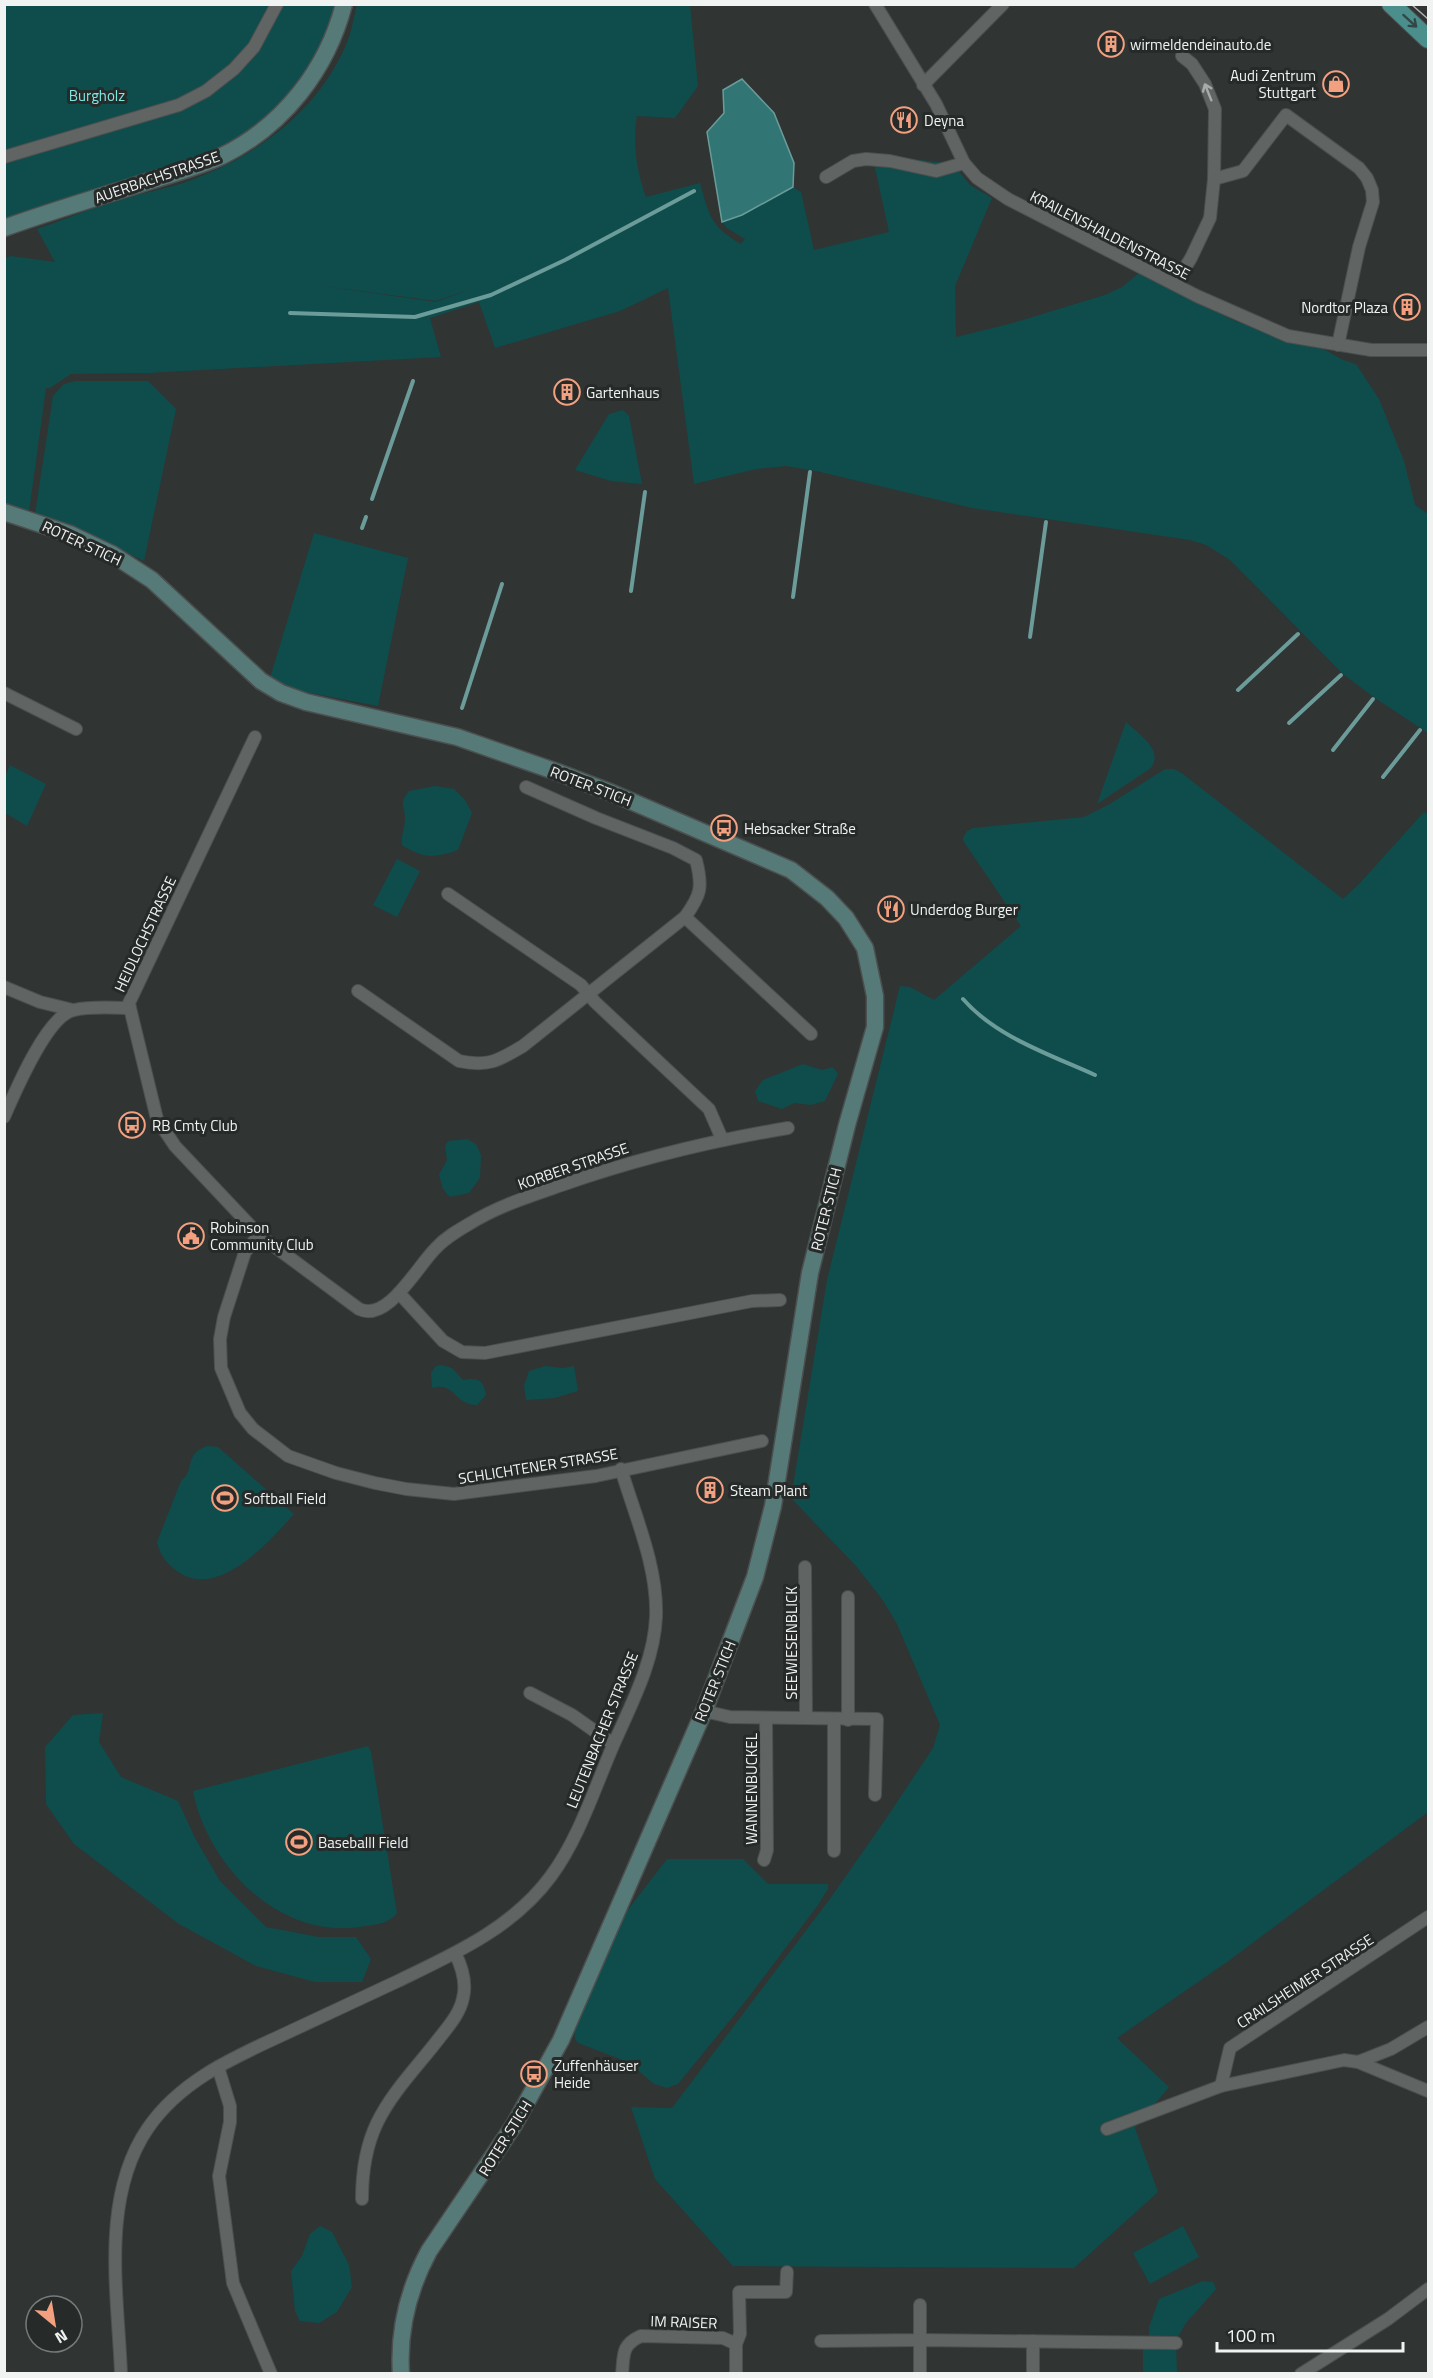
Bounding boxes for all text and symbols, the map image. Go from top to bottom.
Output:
one-way arrow [1402,14,1417,28]
building icon: wirmeldendeinauto.de [1096,29,1126,59]
place label: wirmeldendeinauto.de [1130,33,1271,56]
place label: Audi Zentrum Stuttgart [1230,64,1317,104]
shop icon: Audi Zentrum Stuttgart [1321,69,1351,99]
one-way arrow [1202,83,1213,102]
park label: Burgholz [69,84,125,107]
restaurant icon: Deyna [889,105,919,135]
place label: Deyna [924,109,964,132]
street label: AUERBACHSTRASSE [91,145,223,209]
street label: KRAILENSHALDENSTRASSE [1026,185,1194,285]
building icon: Nordtor Plaza [1392,292,1422,322]
place label: Nordtor Plaza [1301,296,1388,319]
building icon: Gartenhaus [552,377,582,407]
place label: Gartenhaus [586,381,659,404]
street label: ROTER STICH [38,514,126,572]
street label: ROTER STICH [547,760,635,812]
bus stop icon: Hebsacker Straße [709,813,739,843]
place label: Hebsacker Straße [744,817,856,840]
street label: HEIDLOCHSTRASSE [108,872,182,996]
restaurant icon: Underdog Burger [876,894,906,924]
place label: Underdog Burger [910,898,1018,921]
bus stop icon: RB Cmty Club [117,1110,147,1140]
place label: RB Cmty Club [152,1114,238,1137]
street label: KORBER STRASSE [514,1136,632,1196]
street label: ROTER STICH [804,1165,848,1253]
place label: Robinson Community Club [210,1216,314,1256]
public building icon: Robinson Community Club [176,1221,206,1251]
street label: SCHLICHTENER STRASSE [457,1442,619,1490]
building icon: Steam Plant [695,1475,725,1505]
place label: Steam Plant [730,1479,808,1502]
sports icon: Softball Field [210,1483,240,1513]
place label: Softball Field [244,1487,326,1510]
street label: SEEWIESENBLICK [780,1586,803,1700]
street label: ROTER STICH [688,1637,742,1725]
street label: LEUTENBACHER STRASSE [560,1648,644,1812]
street label: WANNENBUCKEL [740,1733,763,1845]
sports icon: Baseballl Field [284,1827,314,1857]
place label: Baseballl Field [318,1831,409,1854]
street label: CRAILSHEIMER STRASSE [1232,1928,1378,2034]
place label: Zuffenhäuser Heide [554,2054,639,2094]
bus stop icon: Zuffenhäuser Heide [519,2059,549,2089]
street label: ROTER STICH [473,2096,537,2180]
north arrow [24,2294,84,2354]
street label: IM RAISER [650,2309,718,2335]
scale bar [1217,2315,1403,2353]
text: 100 m [1226,2322,1275,2349]
text: N [51,2324,72,2350]

